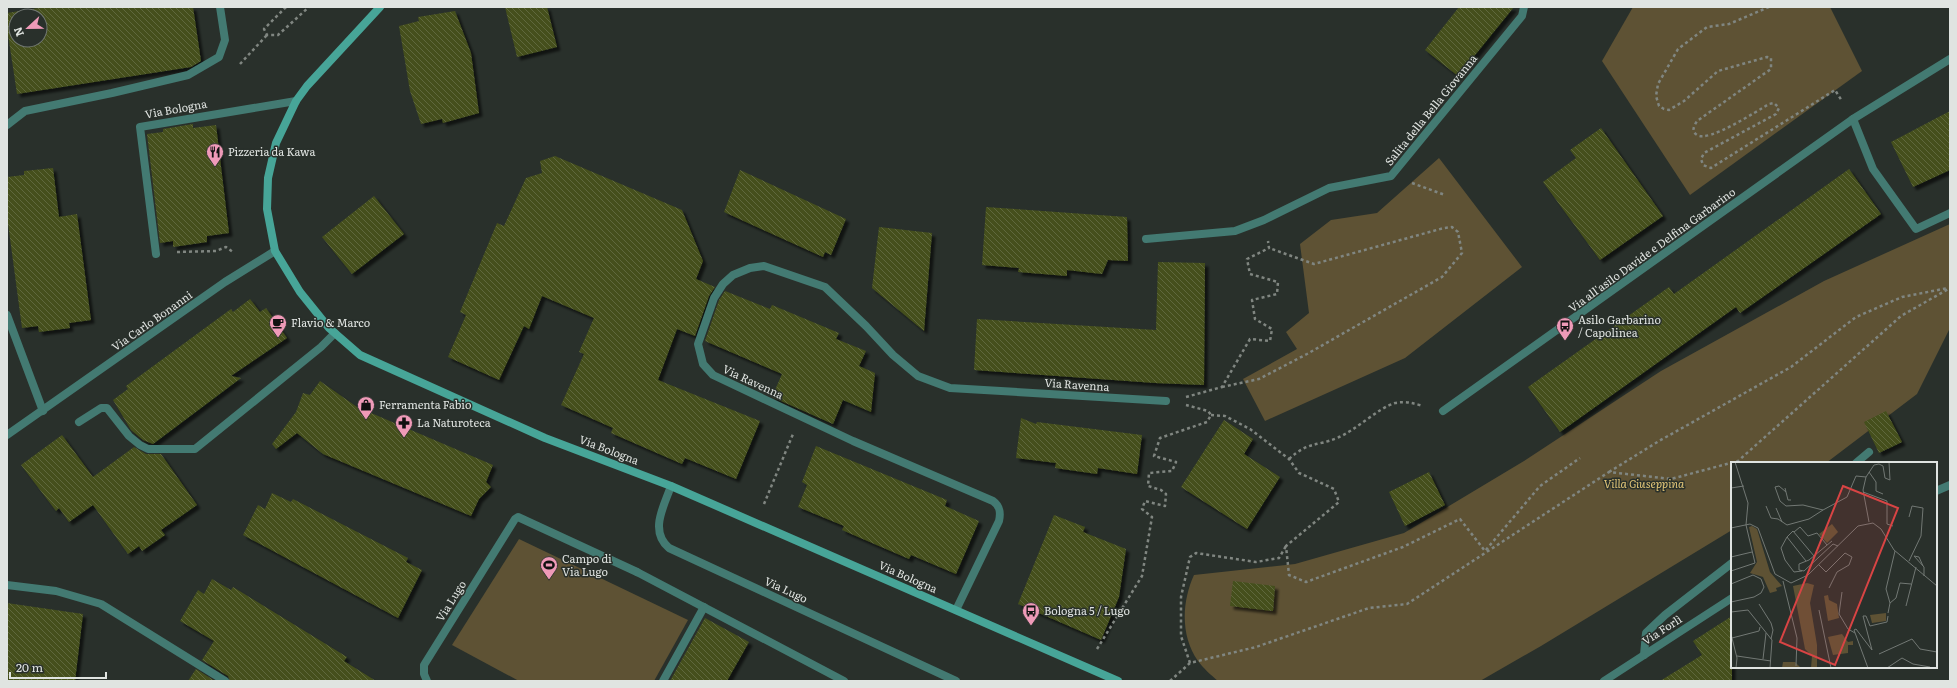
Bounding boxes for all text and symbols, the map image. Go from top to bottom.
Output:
north arrow [8,8,48,48]
text: N [9,25,27,39]
street label: Salita della Bella Giovanna [1380,50,1480,168]
street label: Via Bologna [144,95,208,121]
restaurant icon: Pizzeria da Kawa [205,142,225,167]
place label: Pizzeria da Kawa [228,143,315,159]
street label: Via all'asilo Davide e Delfina Garbarino [1565,183,1738,315]
street label: Via Carlo Bonanni [108,286,195,354]
place label: Asilo Garbarino / Capolinea [1578,311,1661,340]
cafe icon: Flavio & Marco [268,313,288,338]
place label: Flavio & Marco [291,314,370,330]
bus stop icon: Asilo Garbarino / Capolinea [1555,316,1575,341]
street label: Via Ravenna [720,360,786,402]
street label: Via Ravenna [1044,374,1110,394]
shop icon: Ferramenta Fabio [356,395,376,420]
place label: Ferramenta Fabio [379,396,471,412]
pharmacy icon: La Naturoteca [394,413,414,438]
place label: La Naturoteca [417,414,491,430]
street label: Via Bologna [577,430,642,468]
inset map [1731,462,1937,668]
park label: Villa Giuseppina [1604,475,1685,491]
place label: Campo di Via Lugo [562,550,612,579]
sports icon: Campo di Via Lugo [539,555,559,580]
street label: Via Bologna [877,556,940,596]
street label: Via Lugo [762,572,811,606]
street label: Via Lugo [431,577,469,624]
bus stop icon: Bologna 5 / Lugo [1021,601,1041,626]
place label: Bologna 5 / Lugo [1044,602,1130,618]
street label: Via Forlì [1638,610,1685,648]
scale bar [10,654,106,680]
text: 20 m [16,658,43,676]

